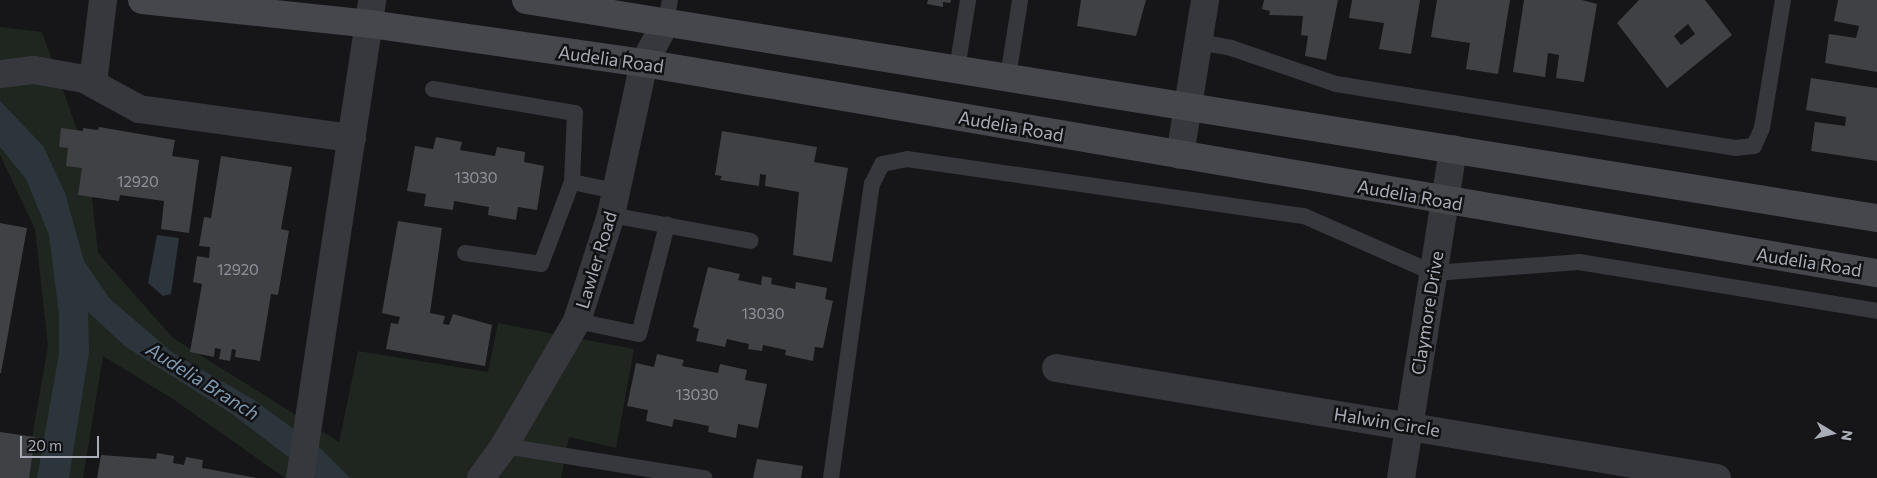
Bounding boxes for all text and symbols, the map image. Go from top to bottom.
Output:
street label: Audelia Road [557,41,665,77]
street label: Audelia Road [957,106,1065,146]
house number: 13030 [454,169,498,187]
house number: 12920 [117,173,159,191]
street label: Audelia Road [1356,175,1464,215]
street label: Lawler Road [571,209,621,311]
street label: Audelia Road [1755,243,1863,281]
street label: Claymore Drive [1407,249,1447,377]
house number: 12920 [217,261,259,279]
house number: 13030 [741,305,785,323]
water label: Audelia Branch [142,337,264,425]
house number: 13030 [675,386,719,404]
street label: Halwin Circle [1332,403,1442,441]
north arrow [1807,408,1857,458]
scale bar [22,426,101,458]
text: N [1838,429,1857,442]
text: 20 m [28,436,62,454]

